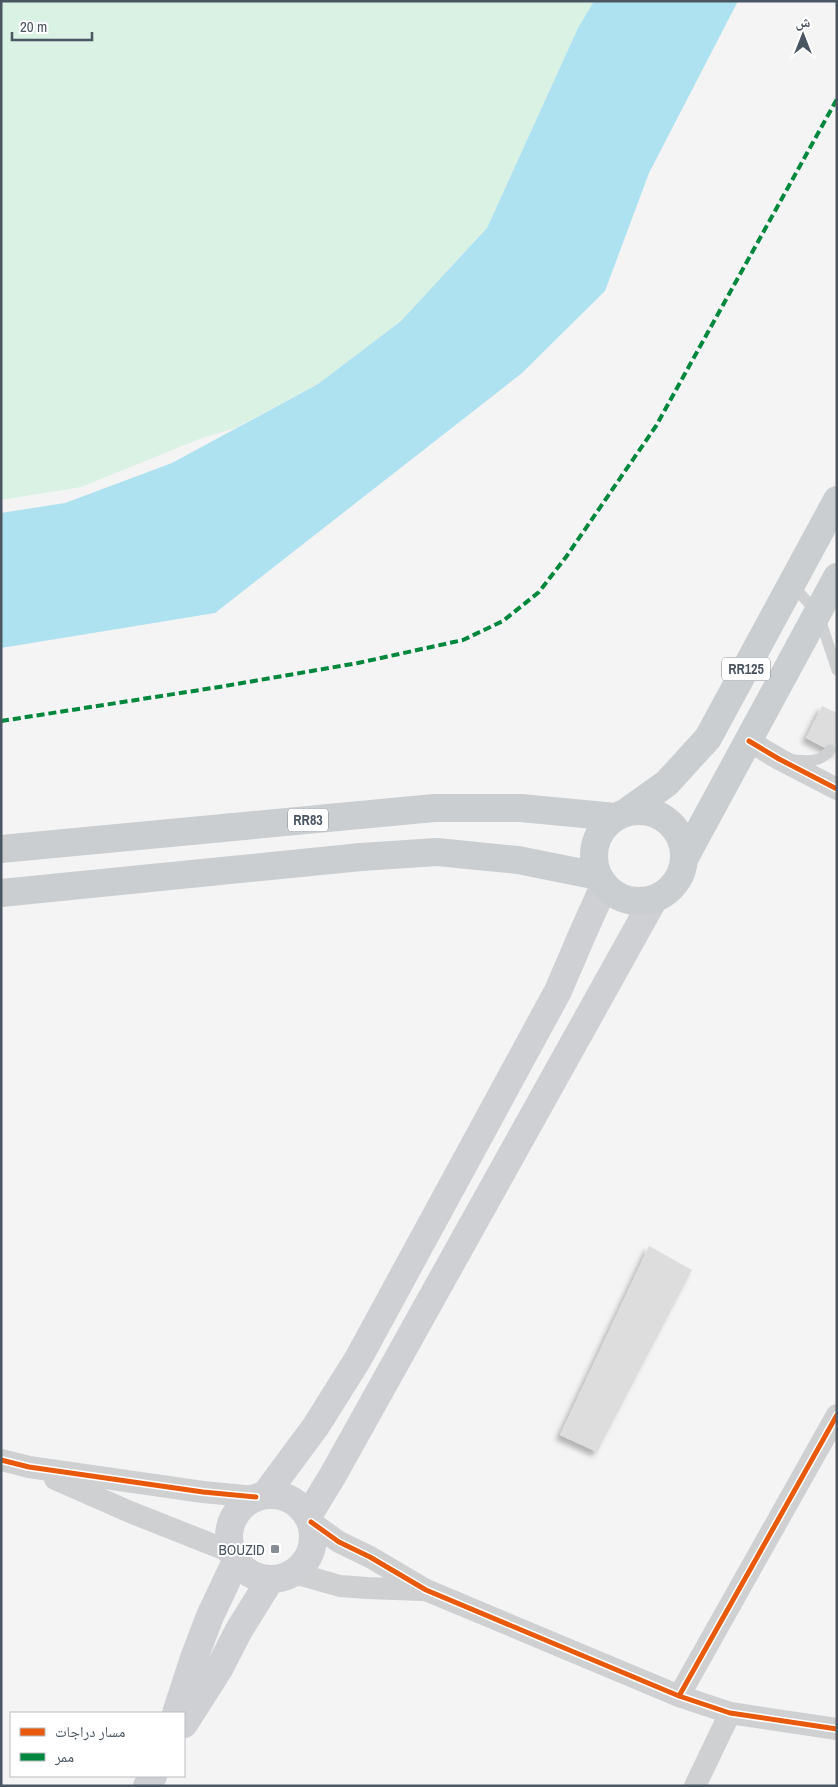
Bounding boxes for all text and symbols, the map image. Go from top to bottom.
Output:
scale bar [12,10,92,42]
north arrow [778,10,828,60]
text: ش [796,13,811,31]
text: 20 m [20,16,47,37]
road number: RR125 [722,658,770,681]
road number: RR83 [288,808,328,832]
place label: BOUZID [219,1539,265,1560]
marker: BOUZID [269,1543,281,1555]
legend [10,1712,185,1777]
text: مسار دراجات [55,1721,125,1742]
text: ممر [54,1746,74,1767]

